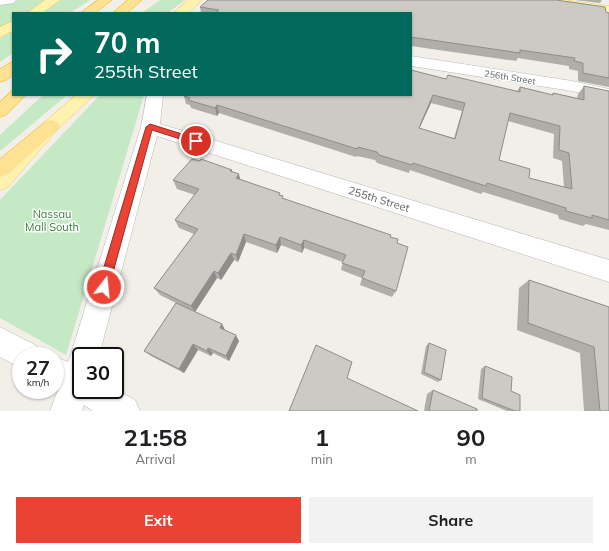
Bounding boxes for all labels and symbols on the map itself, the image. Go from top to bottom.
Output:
street label: 256th Street [484,68,536,86]
pin [179,124,213,158]
street label: 255th Street [347,183,411,215]
park label: Nassau Mall South [25,207,79,234]
position arrow [83,266,125,308]
speed limit sign: 30 [72,347,124,399]

